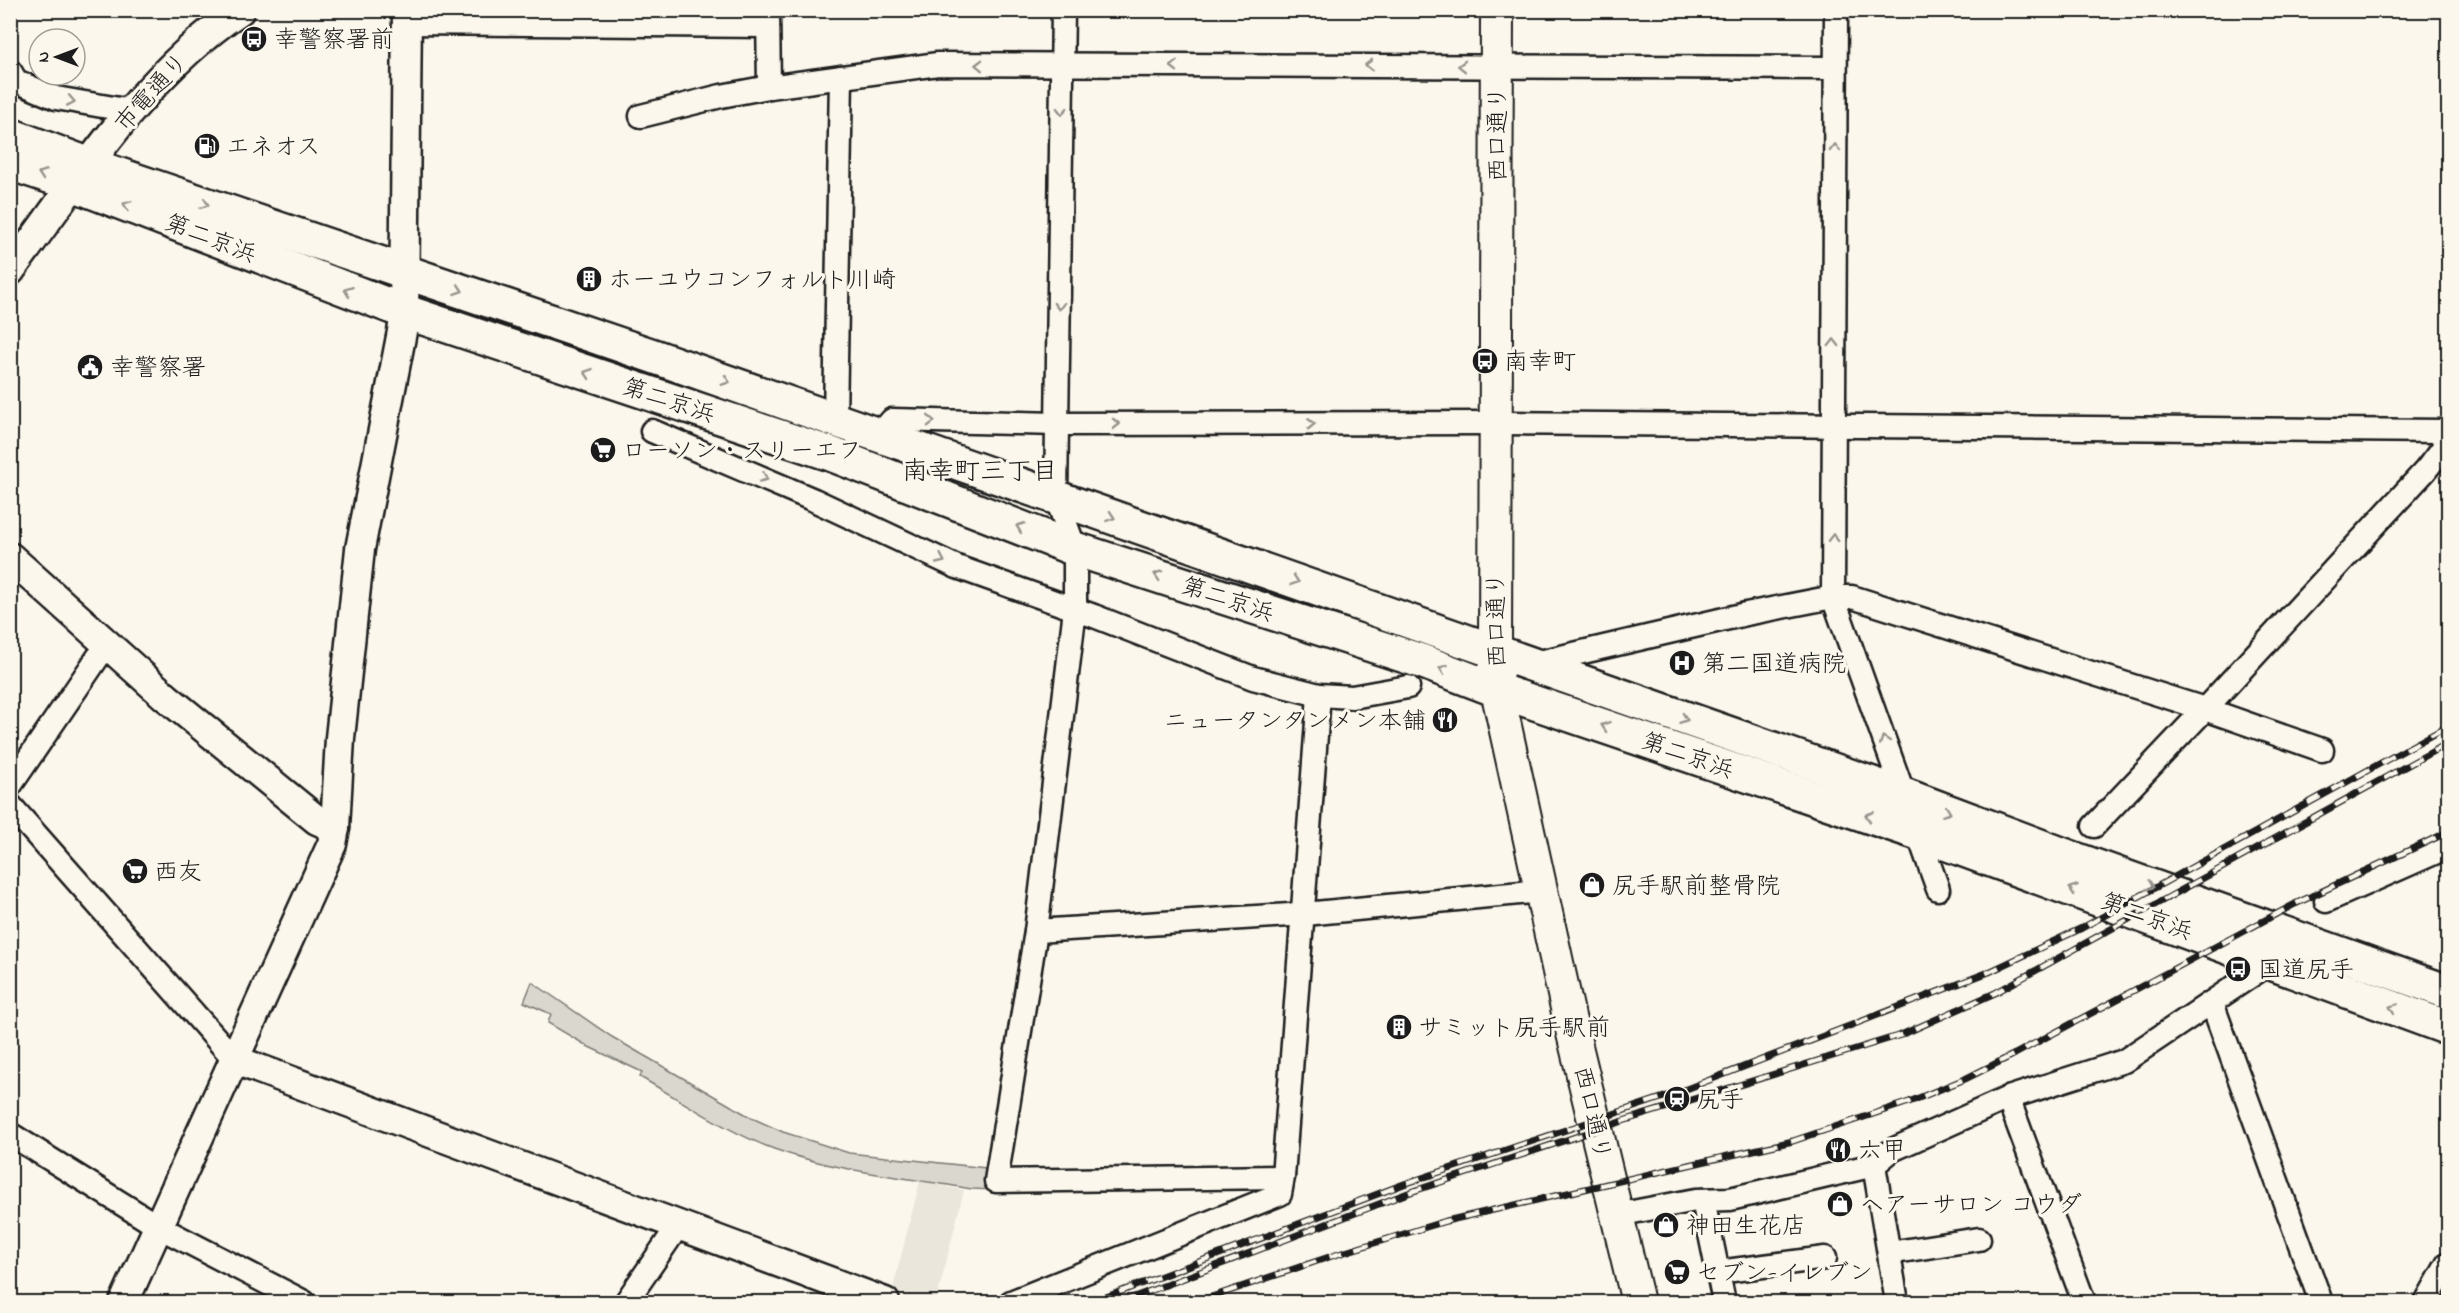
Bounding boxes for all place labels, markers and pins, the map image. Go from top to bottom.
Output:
bus stop icon: 幸警察署前 [239,24,269,54]
place label: 幸警察署前 [274,24,394,59]
fuel station icon: エネオス [192,131,222,161]
place label: エネオス [226,131,321,166]
building icon: ホーユウコンフォルト川崎 [574,264,604,294]
place label: ホーユウコンフォルト川崎 [608,264,896,299]
bus stop icon: 南幸町 [1470,346,1500,376]
place label: 南幸町 [1504,346,1576,381]
public building icon: 幸警察署 [75,352,105,382]
place label: 幸警察署 [110,352,206,387]
supermarket icon: ローソン・スリーエフ [588,435,618,465]
place label: ローソン・スリーエフ [622,435,862,470]
hospital icon: 第二国道病院 [1667,648,1697,678]
place label: 第二国道病院 [1702,648,1846,683]
place label: ニュータンタンメン本舗 [1163,705,1426,740]
restaurant icon: ニュータンタンメン本舗 [1430,705,1460,735]
supermarket icon: 西友 [120,856,150,886]
place label: 西友 [154,856,202,891]
shop icon: 尻手駅前整骨院 [1577,870,1607,900]
place label: 尻手駅前整骨院 [1612,870,1780,905]
bus stop icon: 国道尻手 [2223,954,2253,984]
place label: 国道尻手 [2258,954,2354,989]
building icon: サミット尻手駅前 [1384,1012,1414,1042]
place label: サミット尻手駅前 [1418,1012,1610,1047]
station icon: 尻手 [1662,1084,1692,1114]
place label: 尻手 [1696,1084,1744,1119]
restaurant icon: 六甲 [1823,1135,1853,1165]
place label: 六甲 [1858,1135,1906,1170]
shop icon: ヘアーサロン コウダ [1825,1189,1855,1219]
place label: ヘアーサロン コウダ [1860,1189,2082,1224]
shop icon: 神田生花店 [1651,1210,1681,1240]
place label: 神田生花店 [1686,1210,1806,1245]
supermarket icon: セブン-イレブン [1662,1257,1692,1287]
place label: セブン-イレブン [1696,1257,1873,1292]

